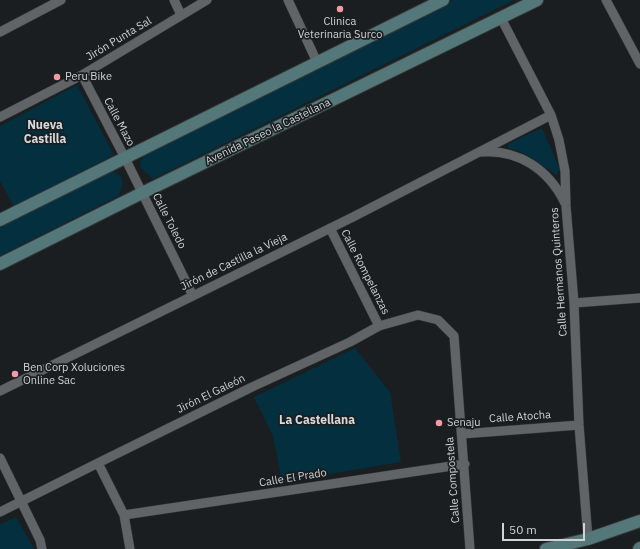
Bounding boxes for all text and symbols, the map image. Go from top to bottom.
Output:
marker: Clinica Veterinaria Surco [335,4,345,14]
street label: Jirón Punta Sal [84,14,154,64]
place label: Clinica Veterinaria Surco [298,15,382,41]
place label: Peru Bike [65,70,112,84]
marker: Peru Bike [52,72,62,82]
street label: Calle Mazo [101,95,137,149]
street label: Avenida Paseo la Castellana [203,96,333,168]
district label: Nueva Castilla [24,119,66,147]
street label: Calle Toledo [149,191,189,251]
street label: Calle Hermanos Quinteros [548,207,570,337]
street label: Calle Rompelanzas [338,227,392,317]
street label: Jirón de Castilla la Vieja [179,230,289,294]
place label: Ben Corp Xoluciones Online Sac [23,361,125,387]
marker: Ben Corp Xoluciones Online Sac [10,369,20,379]
street label: Jirón El Galeón [175,372,247,416]
street label: Calle Atocha [489,408,551,426]
district label: La Castellana [279,414,355,428]
place label: Senaju [447,416,481,430]
marker: Senaju [434,418,444,428]
street label: Calle Compostela [443,436,463,524]
street label: Calle El Prado [258,466,328,490]
scale bar [504,515,587,541]
text: 50 m [509,522,537,537]

